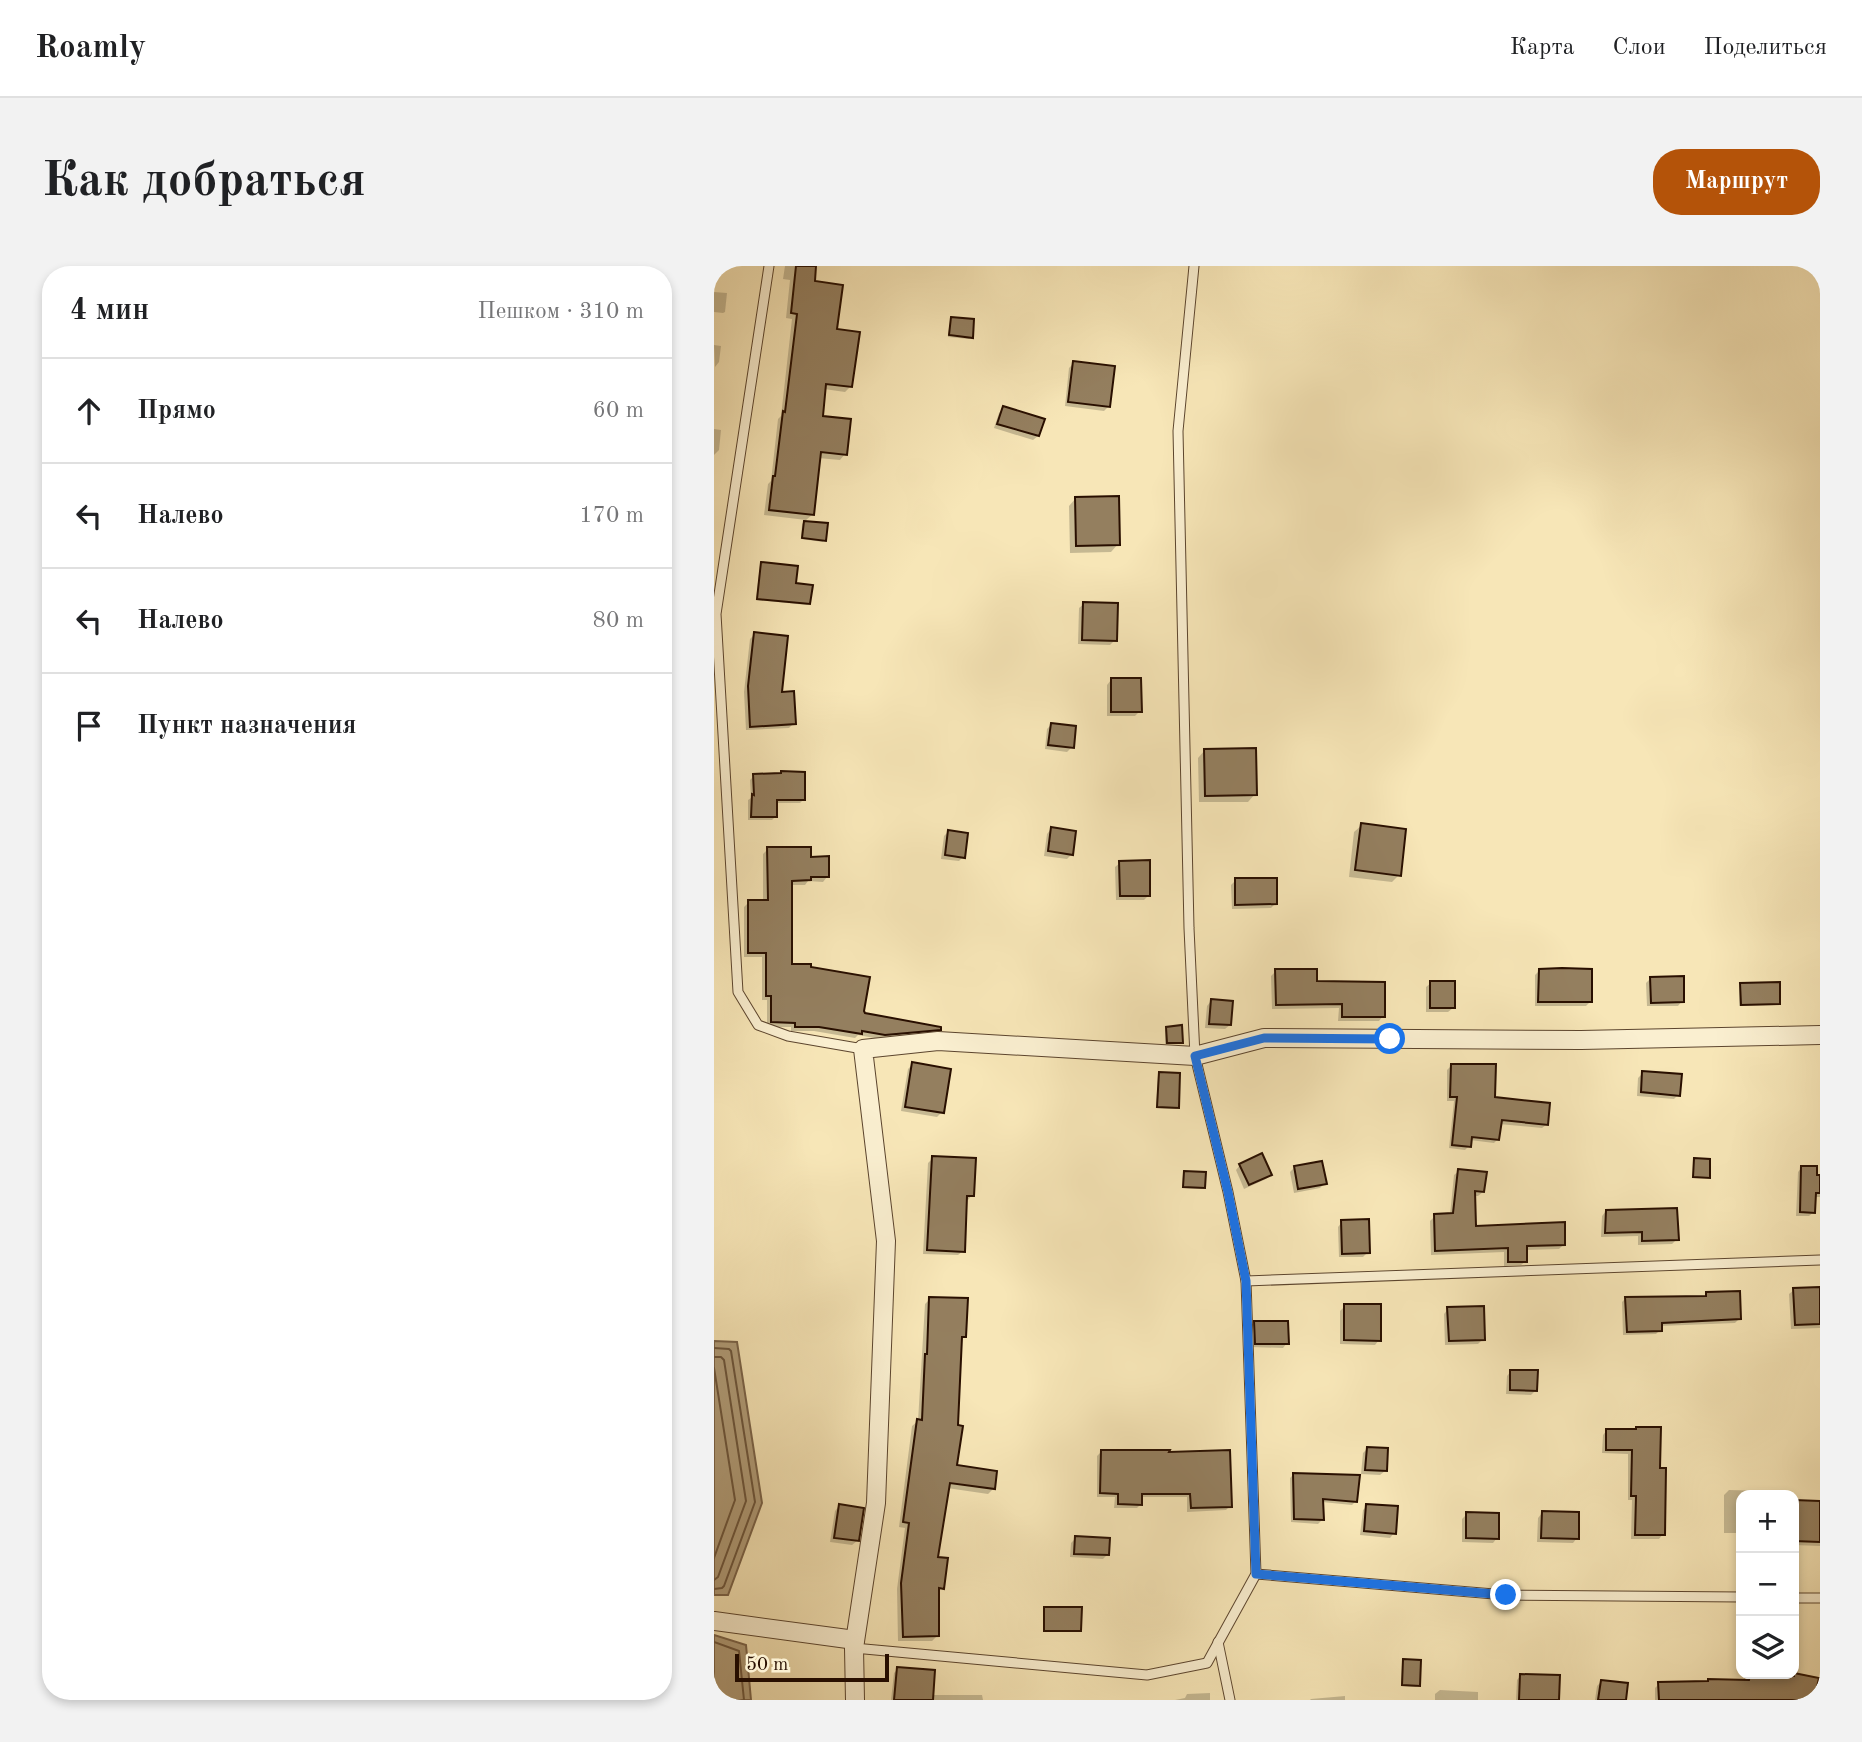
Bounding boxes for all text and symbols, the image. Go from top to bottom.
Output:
text: Roamly [35,32,146,65]
text: Карта [1510,36,1575,60]
text: Слои [1613,36,1666,60]
text: Поделиться [1704,36,1827,60]
button: Маршрут [1653,149,1820,215]
text: Как добраться [42,158,366,207]
text: 4 мин [70,296,149,326]
text: Пешком · 310 m [478,300,644,323]
icon: ahead [70,392,108,430]
text: Прямо [137,398,216,424]
text: 60 m [593,399,644,422]
icon: left [70,497,108,535]
text: Налево [137,503,224,529]
text: 170 m [579,504,644,527]
icon: left [70,602,108,640]
text: Налево [137,608,224,634]
text: 80 m [593,609,644,632]
icon: arrive [70,707,108,745]
text: Пункт назначения [137,713,356,739]
route start [1374,1023,1405,1054]
map controls [1736,1490,1799,1679]
button: + [1736,1490,1799,1553]
button: − [1736,1553,1799,1616]
route end [1490,1579,1521,1610]
button: layers [1736,1616,1799,1679]
scale bar [735,1651,889,1683]
text: 50 m [746,1656,788,1675]

